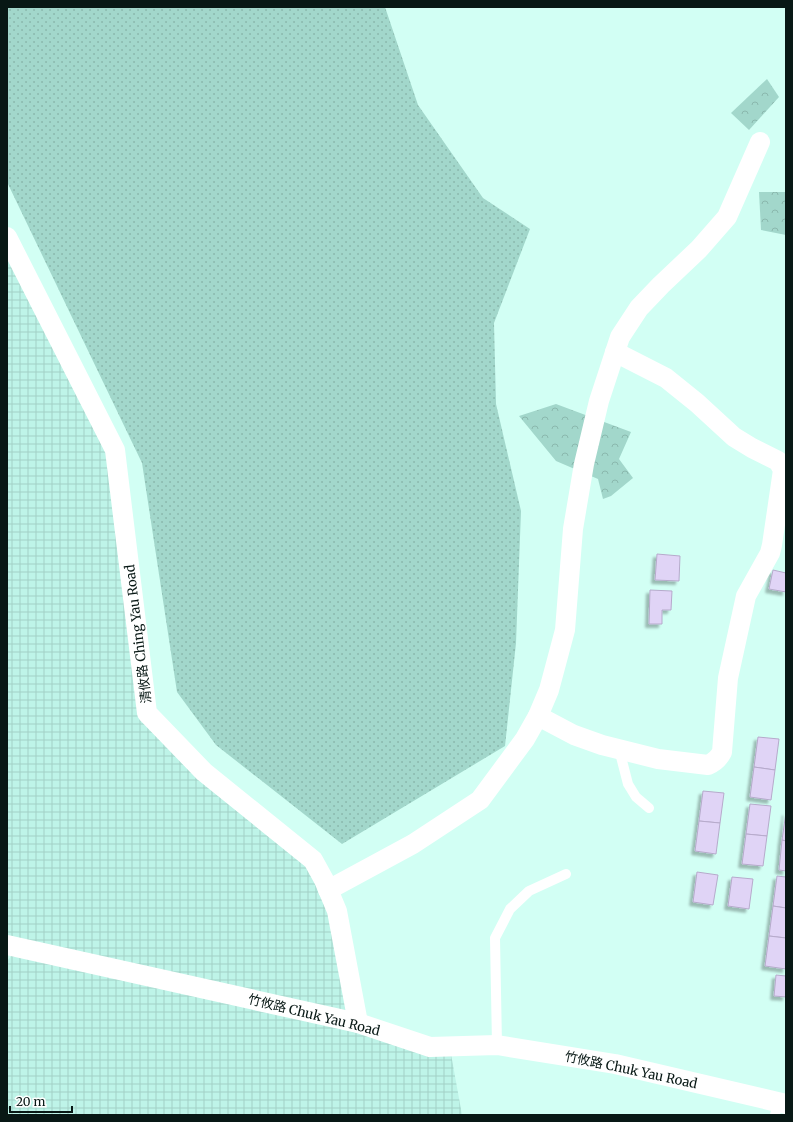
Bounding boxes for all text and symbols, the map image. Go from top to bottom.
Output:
street label: 清攸路 Ching Yau Road [121,563,155,704]
street label: 竹攸路 Chuk Yau Road [246,990,382,1040]
street label: 竹攸路 Chuk Yau Road [563,1048,699,1092]
scale bar [10,1088,72,1114]
text: 20 m [16,1094,45,1109]

